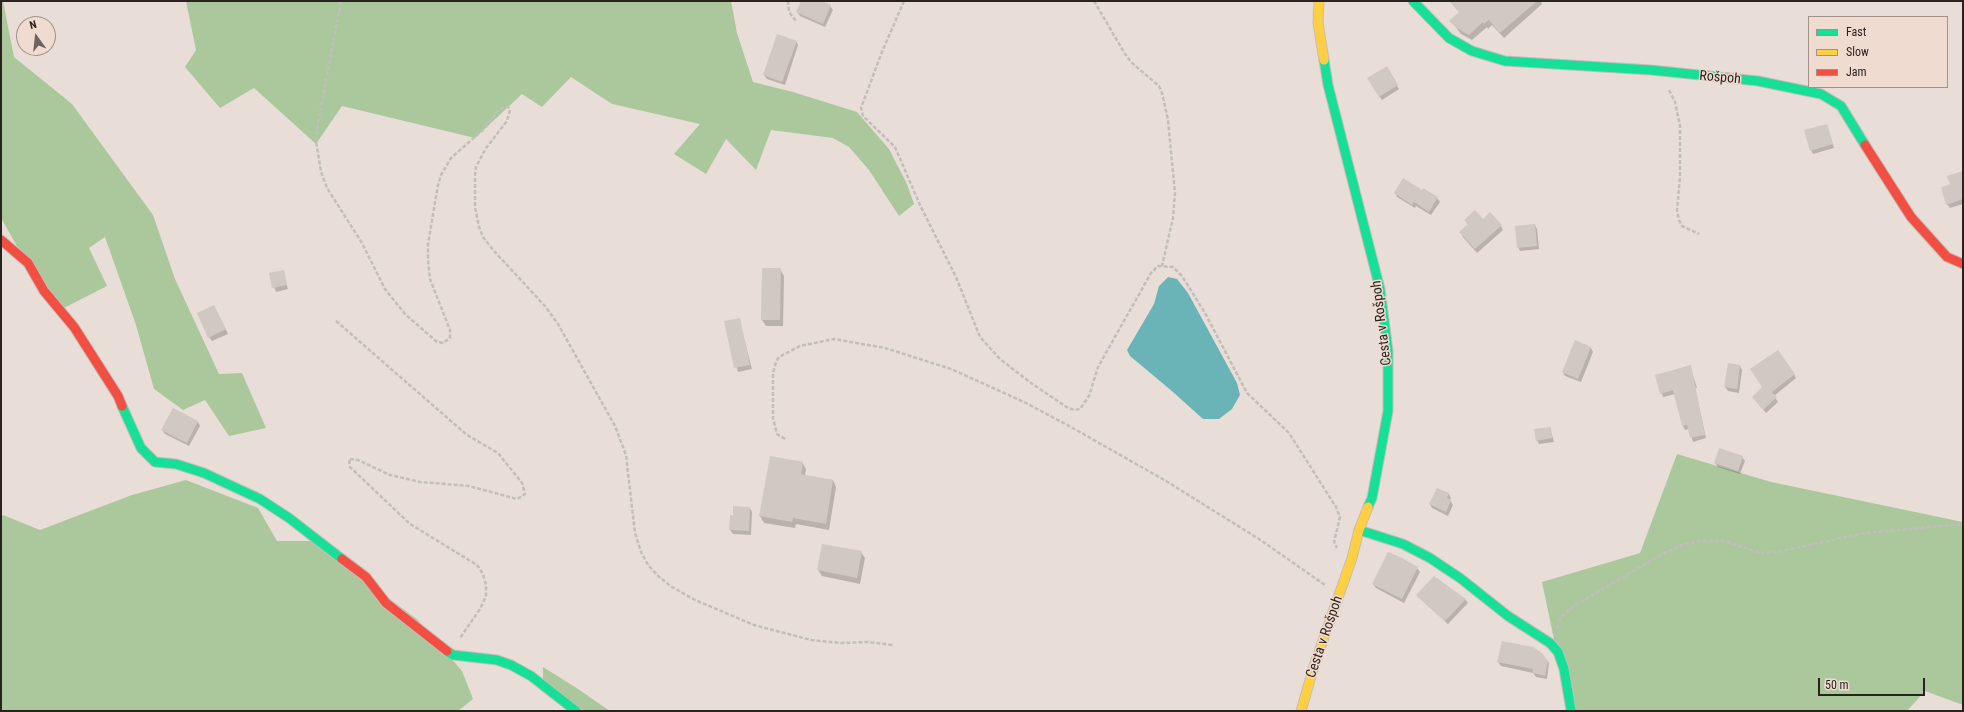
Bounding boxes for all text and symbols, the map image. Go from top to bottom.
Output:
north arrow [16,16,56,56]
legend [1808,16,1948,88]
text: N [28,18,38,32]
text: Fast [1846,25,1866,39]
text: Slow [1846,45,1869,59]
text: Jam [1846,65,1867,79]
street label: Rošpoh [1699,68,1741,88]
street label: Cesta v Rošpoh [1368,279,1396,367]
street label: Cesta v Rošpoh [1303,594,1347,680]
scale bar [1820,670,1927,696]
text: 50 m [1825,678,1849,692]

